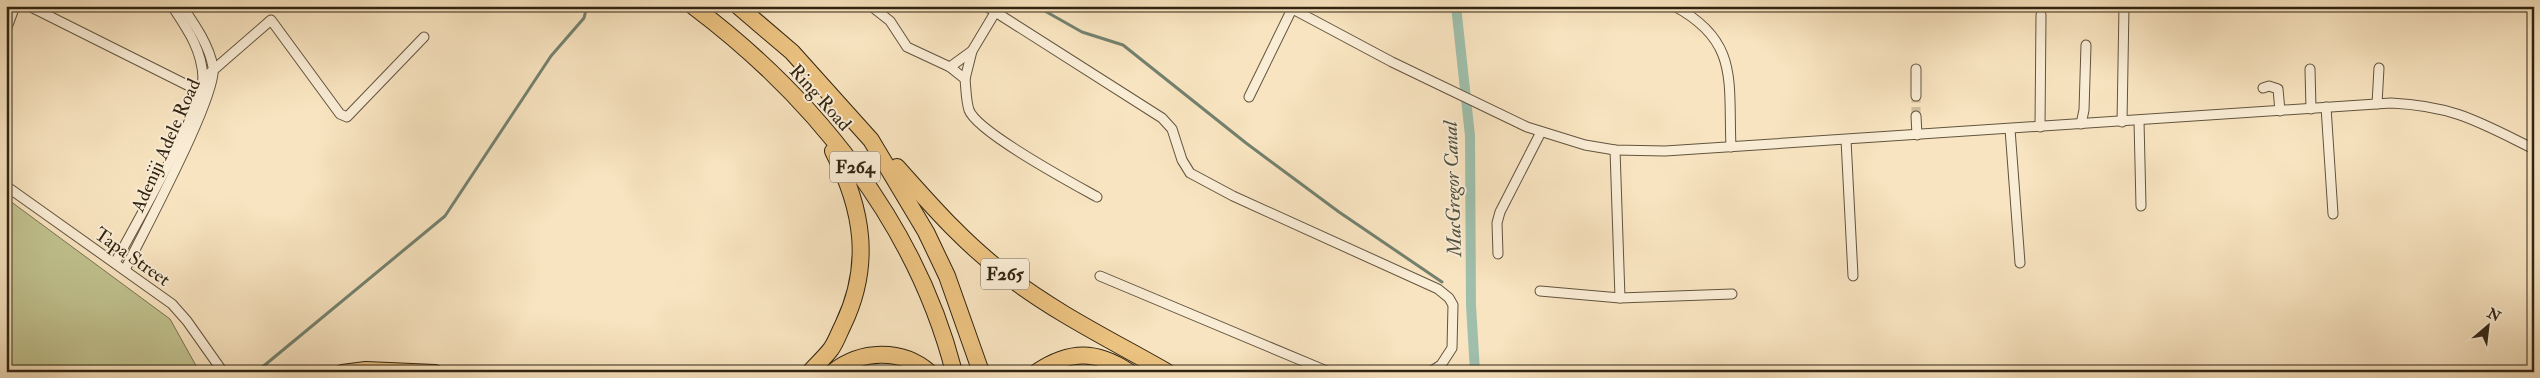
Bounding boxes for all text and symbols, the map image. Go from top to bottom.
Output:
street label: Ring Road [784,59,857,136]
street label: Adeniji Adele Road [125,74,206,217]
water label: MacGregor Canal [1438,119,1467,258]
road number: F264 [830,152,880,182]
street label: Tapa Street [89,222,175,292]
road number: F265 [981,258,1029,290]
north arrow [2462,300,2512,350]
text: N [2483,304,2504,326]

